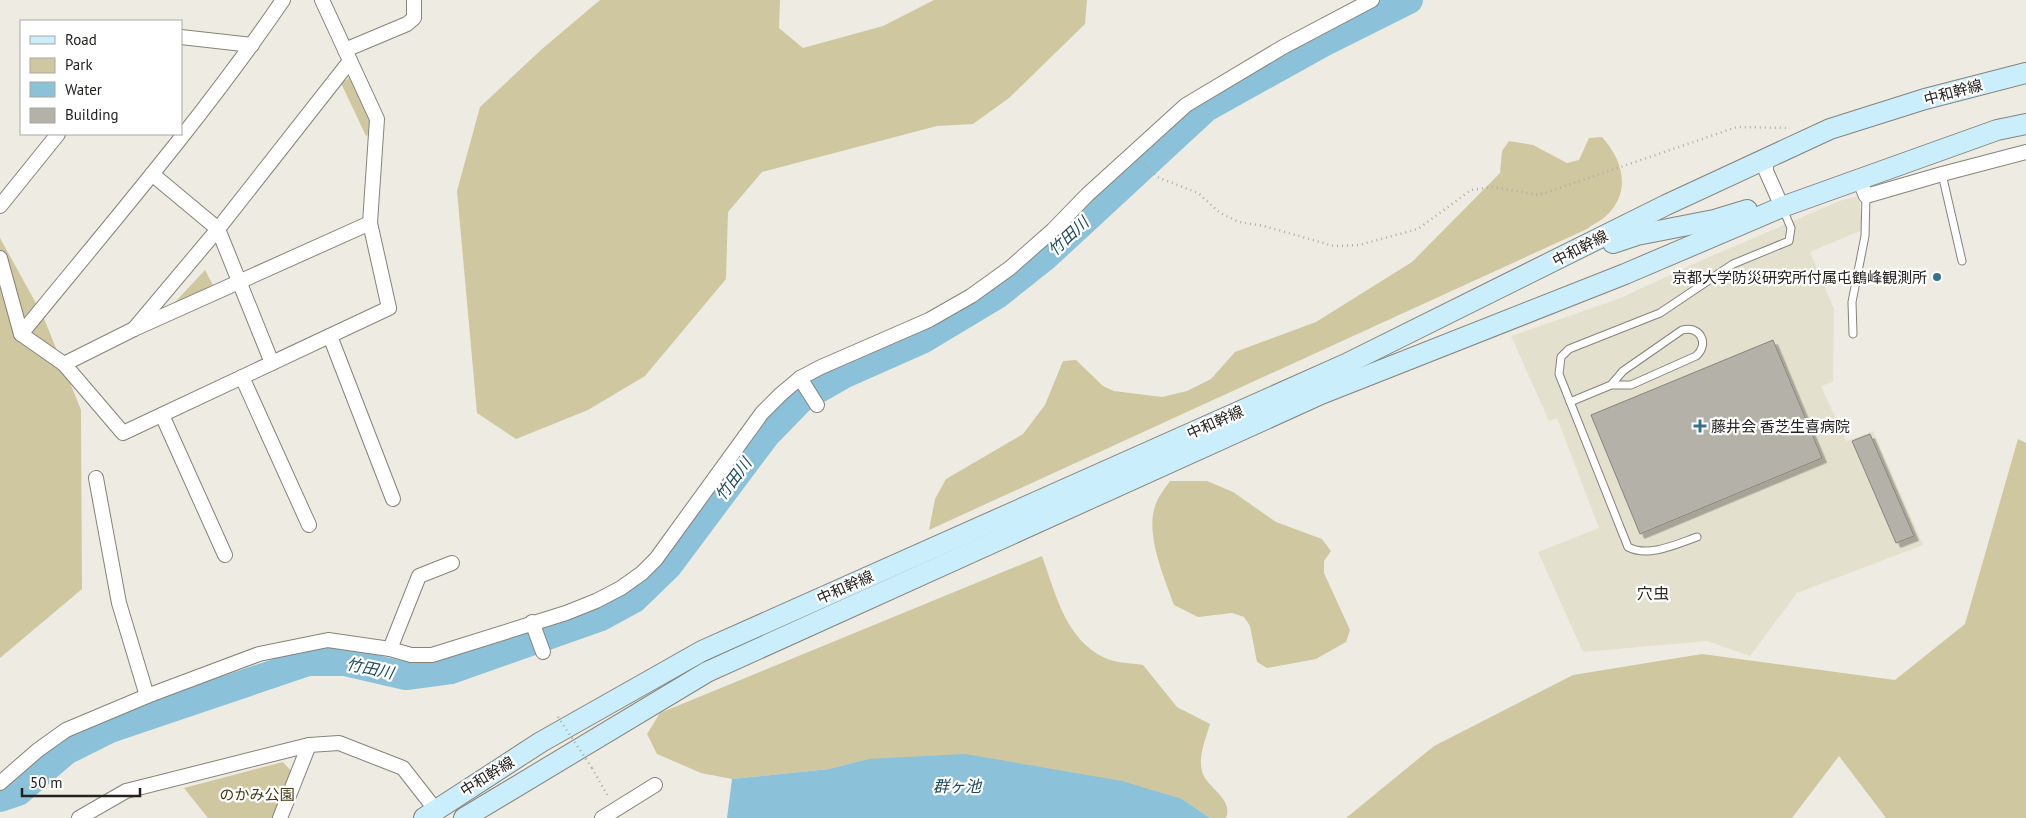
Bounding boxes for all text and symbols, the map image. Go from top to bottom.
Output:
legend [20,20,182,135]
text: Road [65,30,97,49]
text: Park [65,55,93,74]
street label: 中和幹線 [1922,75,1984,109]
text: Water [65,80,102,99]
text: Building [65,105,119,124]
water label: 竹田川 [1044,211,1094,260]
street label: 中和幹線 [1549,226,1611,270]
place label: 京都大学防災研究所付属屯鶴峰観測所 [1672,268,1927,287]
marker: 京都大学防災研究所付属屯鶴峰観測所 [1931,271,1943,283]
street label: 中和幹線 [1184,401,1246,443]
place label: 藤井会 香芝生喜病院 [1711,417,1850,436]
marker: 藤井会 香芝生喜病院 [1693,419,1707,433]
water label: 竹田川 [711,452,757,504]
street label: 中和幹線 [814,566,876,608]
district label: 穴虫 [1637,583,1669,603]
water label: 竹田川 [344,653,398,683]
street label: 中和幹線 [457,752,517,800]
scale bar [22,766,140,798]
text: 50 m [30,773,63,792]
water label: 群ヶ池 [933,776,983,796]
park label: のかみ公園 [219,785,295,804]

